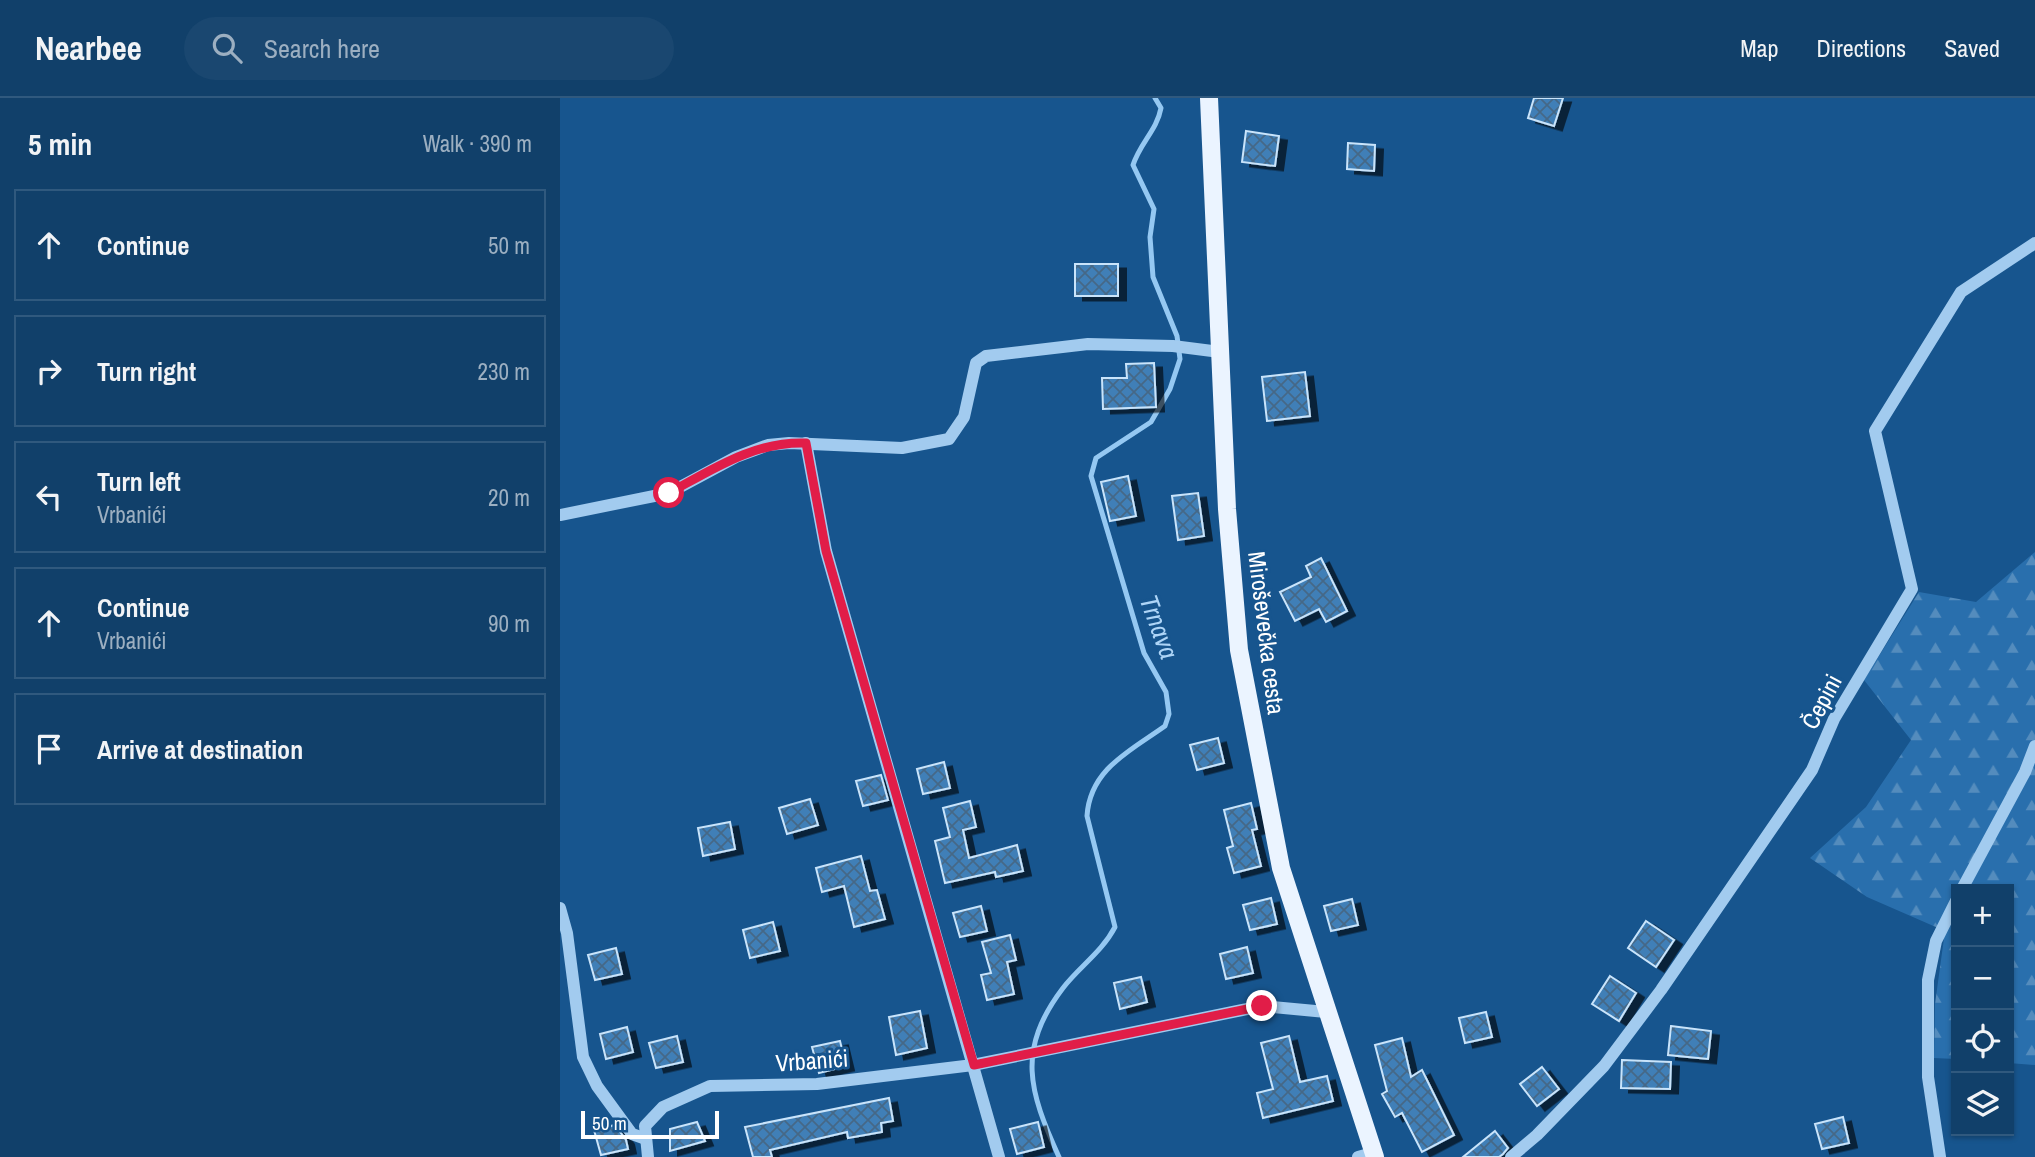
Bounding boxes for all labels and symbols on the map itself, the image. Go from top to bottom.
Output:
route start [653,477,684,508]
street label: Miroševečka cesta [1241,550,1293,716]
water label: Trnava [1132,590,1187,664]
street label: Čepini [1793,668,1849,735]
route end [1246,990,1277,1021]
street label: Vrbanići [775,1042,849,1078]
scale bar [581,1108,719,1140]

